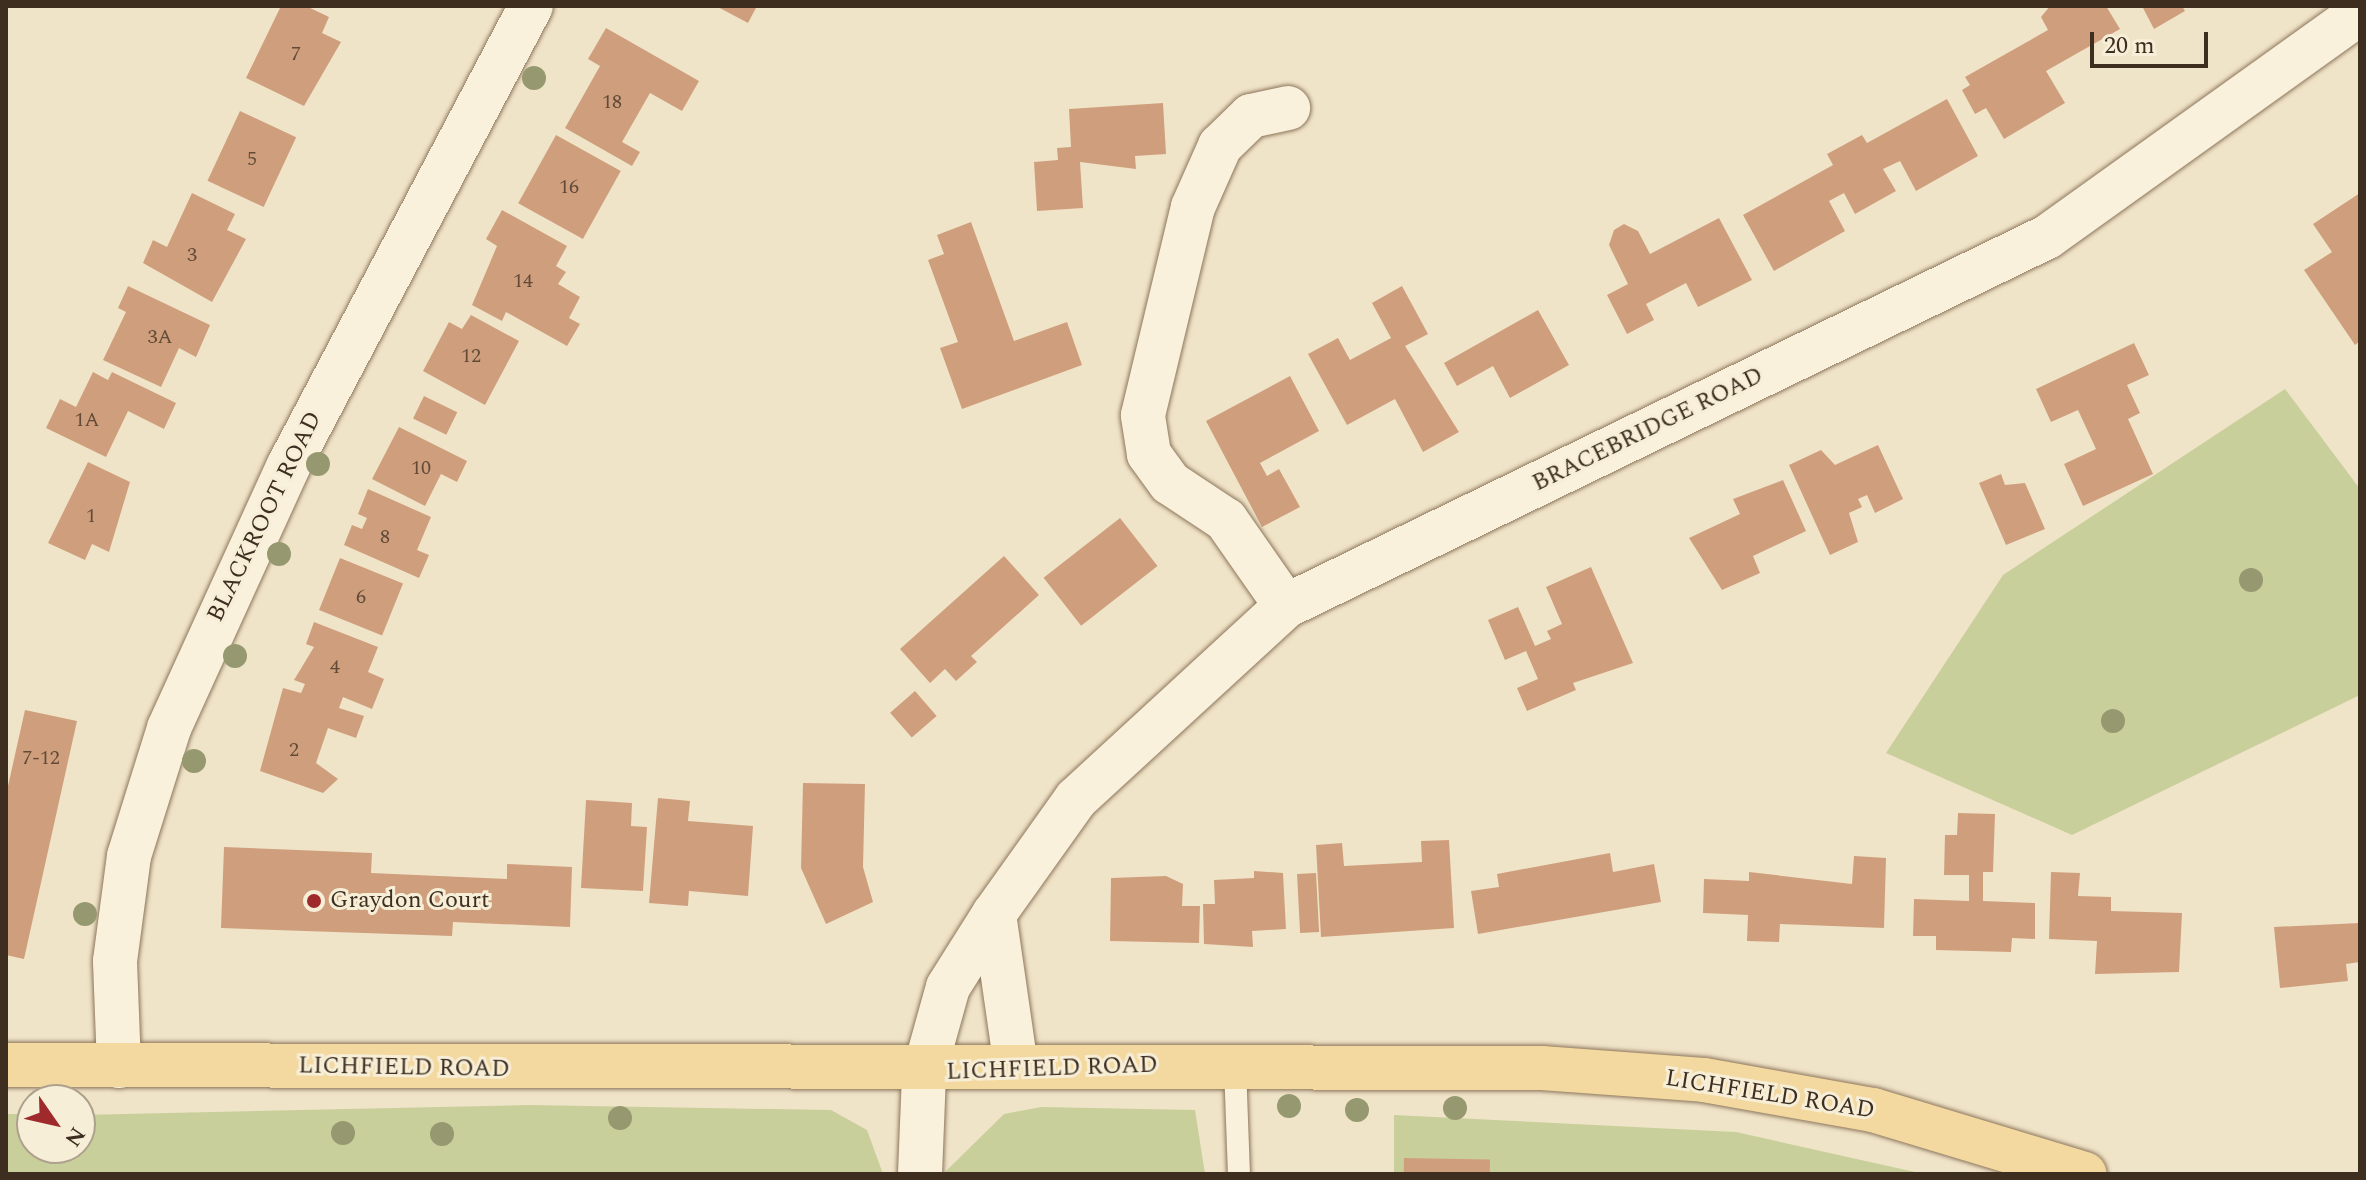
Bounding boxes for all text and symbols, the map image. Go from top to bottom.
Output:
scale bar [2094,16,2212,66]
text: 20 m [2104,28,2155,64]
house number: 7 [291,42,301,66]
house number: 18 [602,90,622,114]
house number: 5 [247,147,257,171]
house number: 16 [559,175,579,199]
house number: 3 [187,243,197,267]
house number: 14 [513,269,533,293]
house number: 3A [148,325,172,349]
house number: 12 [461,344,481,368]
street label: BRACEBRIDGE ROAD [1528,362,1768,498]
street label: BLACKROOT ROAD [202,407,328,627]
house number: 1A [75,408,99,432]
house number: 10 [411,456,431,480]
house number: 1 [86,504,96,528]
house number: 8 [380,525,390,549]
house number: 6 [356,585,366,609]
house number: 4 [330,655,340,679]
house number: 2 [289,738,299,762]
house number: 7-12 [22,746,60,770]
place label: Graydon Court [330,887,490,915]
marker: Graydon Court [305,892,323,910]
street label: LICHFIELD ROAD [946,1051,1158,1087]
street label: LICHFIELD ROAD [298,1052,510,1084]
street label: LICHFIELD ROAD [1663,1064,1877,1126]
north arrow [16,1084,96,1164]
text: N [56,1120,93,1153]

